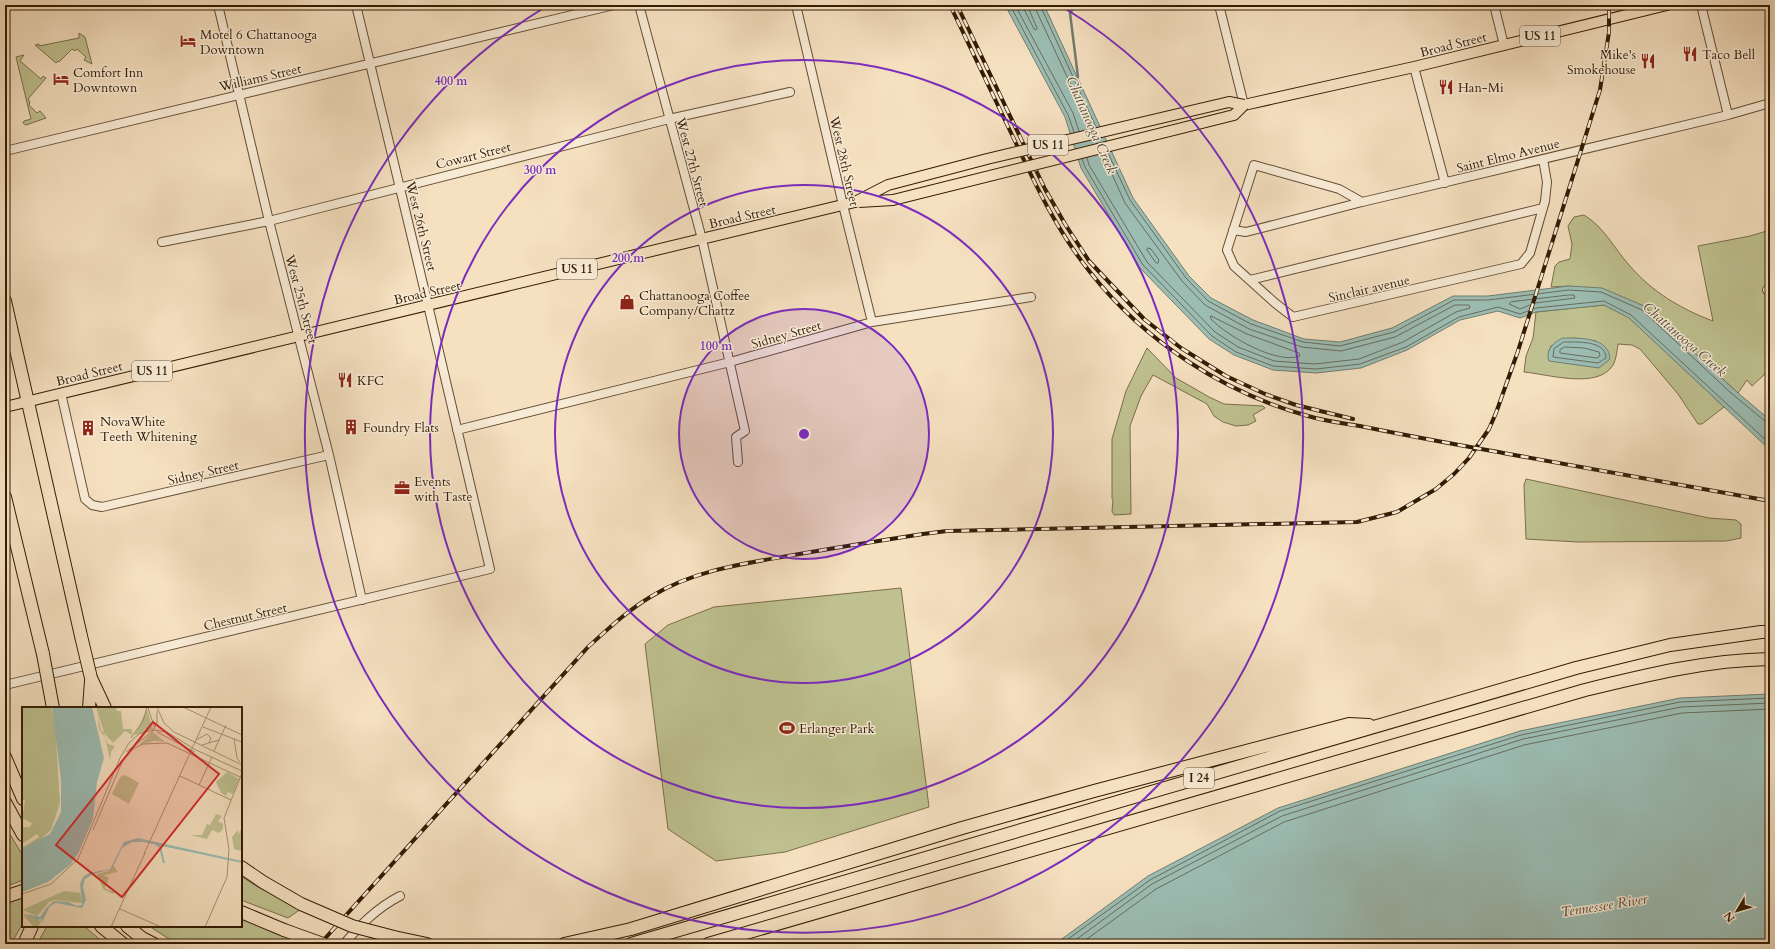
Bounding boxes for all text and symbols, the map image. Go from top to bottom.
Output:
place label: Motel 6 Chattanooga Downtown [200,26,317,59]
road number: US 11 [1520,26,1560,46]
street label: Broad Street [1418,28,1488,62]
hotel icon: Motel 6 Chattanooga Downtown [179,32,197,50]
restaurant icon: Taco Bell [1681,45,1699,63]
place label: Mike's Smokehouse [1567,46,1636,79]
place label: Taco Bell [1702,46,1756,64]
restaurant icon: Mike's Smokehouse [1639,52,1657,70]
street label: Williams Street [216,60,303,96]
place label: Comfort Inn Downtown [73,64,144,97]
hotel icon: Comfort Inn Downtown [52,70,70,88]
text: 400 m [435,73,468,89]
water label: Chattanooga Creek [1061,73,1122,177]
restaurant icon: Han-Mi [1437,78,1455,96]
place label: Han-Mi [1458,79,1504,97]
street label: West 28th Street [825,114,863,208]
street label: West 27th Street [671,115,713,209]
street label: Saint Elmo Avenue [1455,134,1562,177]
road number: US 11 [1028,135,1068,155]
street label: Cowart Street [434,138,513,174]
text: 300 m [524,162,557,178]
street label: West 26th Street [401,179,441,273]
street label: Broad Street [707,201,777,233]
text: 200 m [612,250,645,266]
street label: West 25th Street [280,252,322,346]
road number: US 11 [557,259,597,279]
street label: Sinclair avenue [1327,271,1412,307]
street label: Broad Street [392,277,462,309]
place label: Chattanooga Coffee Company/Chattz [639,287,750,320]
shop icon: Chattanooga Coffee Company/Chattz [618,293,636,311]
water label: Chattanooga Creek [1639,298,1731,381]
street label: Sidney Street [749,316,823,354]
text: 100 m [700,338,733,354]
street label: Broad Street [54,357,124,391]
road number: US 11 [132,361,172,381]
restaurant icon: KFC [336,371,354,389]
place label: KFC [357,372,384,390]
place label: NovaWhite Teeth Whitening [100,413,198,446]
building icon: Foundry Flats [342,418,360,436]
building icon: NovaWhite Teeth Whitening [79,419,97,437]
place label: Foundry Flats [363,419,439,437]
centre of rings [797,427,811,441]
street label: Sidney Street [166,456,240,490]
place label: Events with Taste [414,473,472,506]
office icon: Events with Taste [393,479,411,497]
street label: Chestnut Street [202,599,289,635]
inset map [22,707,242,927]
sports icon: Erlanger Park [778,719,796,737]
place label: Erlanger Park [799,720,875,738]
road number: I 24 [1184,768,1214,788]
water label: Tennessee River [1560,889,1649,922]
north arrow [1717,891,1757,931]
text: N [1720,908,1738,925]

